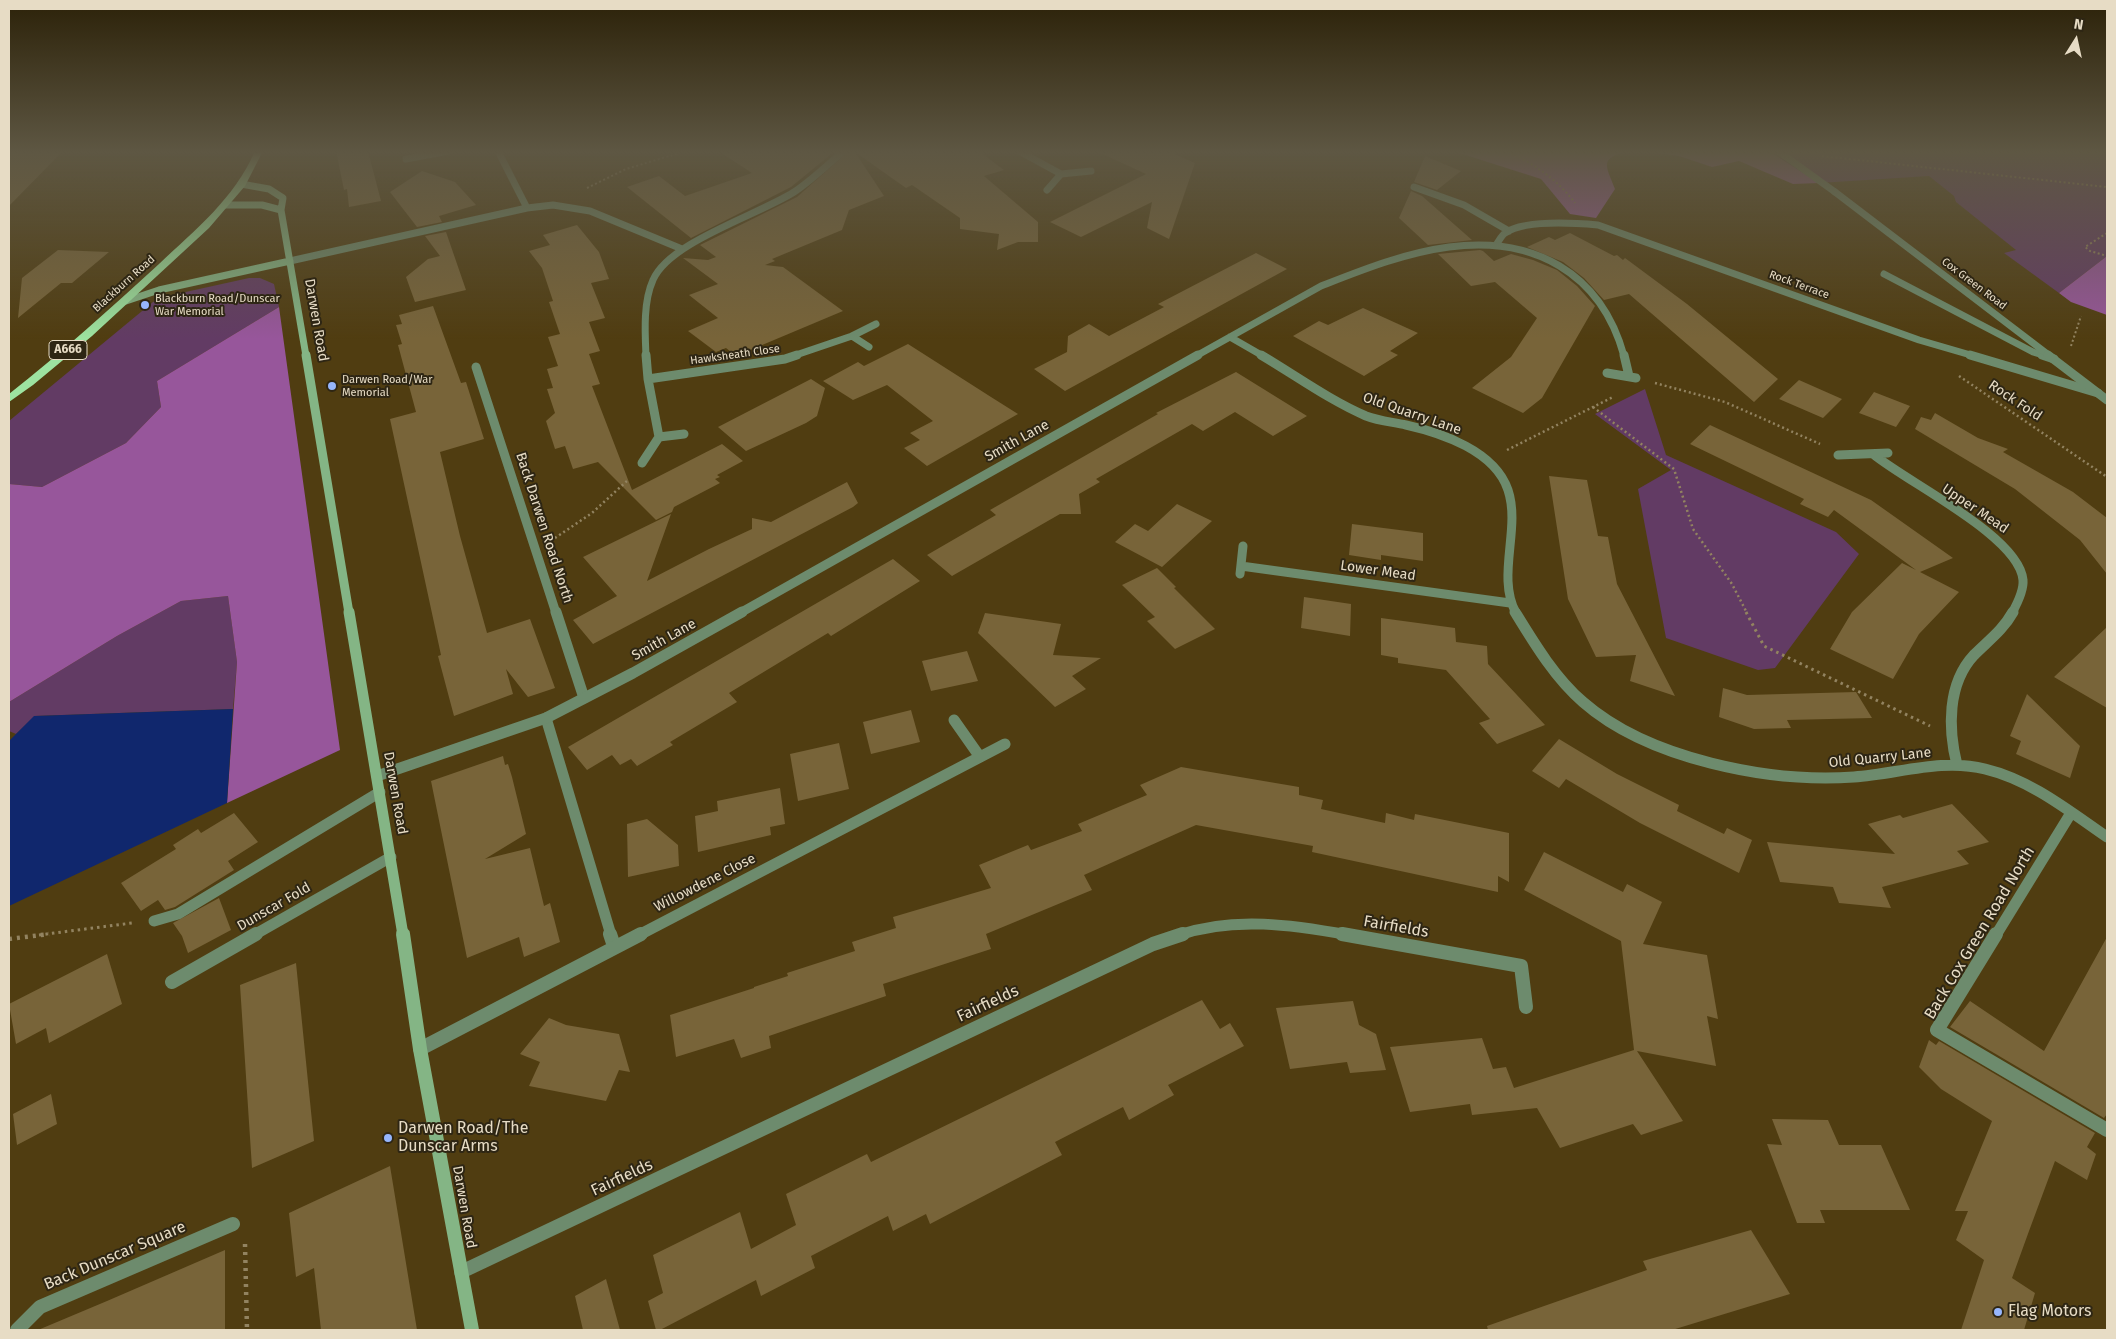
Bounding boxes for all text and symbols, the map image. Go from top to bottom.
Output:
north arrow [2051,15,2101,65]
text: N [2073,16,2085,34]
street label: Blackburn Road [90,253,158,315]
street label: Cox Green Road [1939,255,2009,313]
street label: Rock Terrace [1767,268,1831,302]
street label: Darwen Road [300,277,332,363]
place label: Blackburn Road/Dunscar War Memorial [155,292,280,318]
marker: Blackburn Road/Dunscar War Memorial [139,299,151,311]
road number: A666 [49,340,87,360]
street label: Hawksheath Close [689,342,781,368]
place label: Darwen Road/War Memorial [342,373,433,399]
street label: Rock Fold [1985,377,2045,425]
marker: Darwen Road/War Memorial [326,380,338,392]
street label: Old Quarry Lane [1361,389,1463,439]
street label: Smith Lane [982,416,1052,466]
street label: Back Darwen Road North [512,450,576,606]
street label: Upper Mead [1938,481,2012,537]
street label: Lower Mead [1339,557,1417,585]
street label: Smith Lane [629,615,699,665]
street label: Old Quarry Lane [1828,744,1932,772]
street label: Darwen Road [379,750,411,836]
street label: Back Cox Green Road North [1921,843,2039,1023]
street label: Willowdene Close [652,850,758,916]
street label: Dunscar Fold [234,879,314,935]
street label: Fairfields [1362,912,1430,942]
street label: Fairfields [954,981,1022,1027]
place label: Darwen Road/The Dunscar Arms [398,1119,528,1157]
marker: Darwen Road/The Dunscar Arms [382,1132,394,1144]
street label: Fairfields [588,1155,656,1201]
street label: Darwen Road [448,1164,480,1250]
street label: Back Dunscar Square [41,1217,189,1295]
place label: Flag Motors [2008,1302,2091,1322]
marker: Flag Motors [1992,1306,2004,1318]

